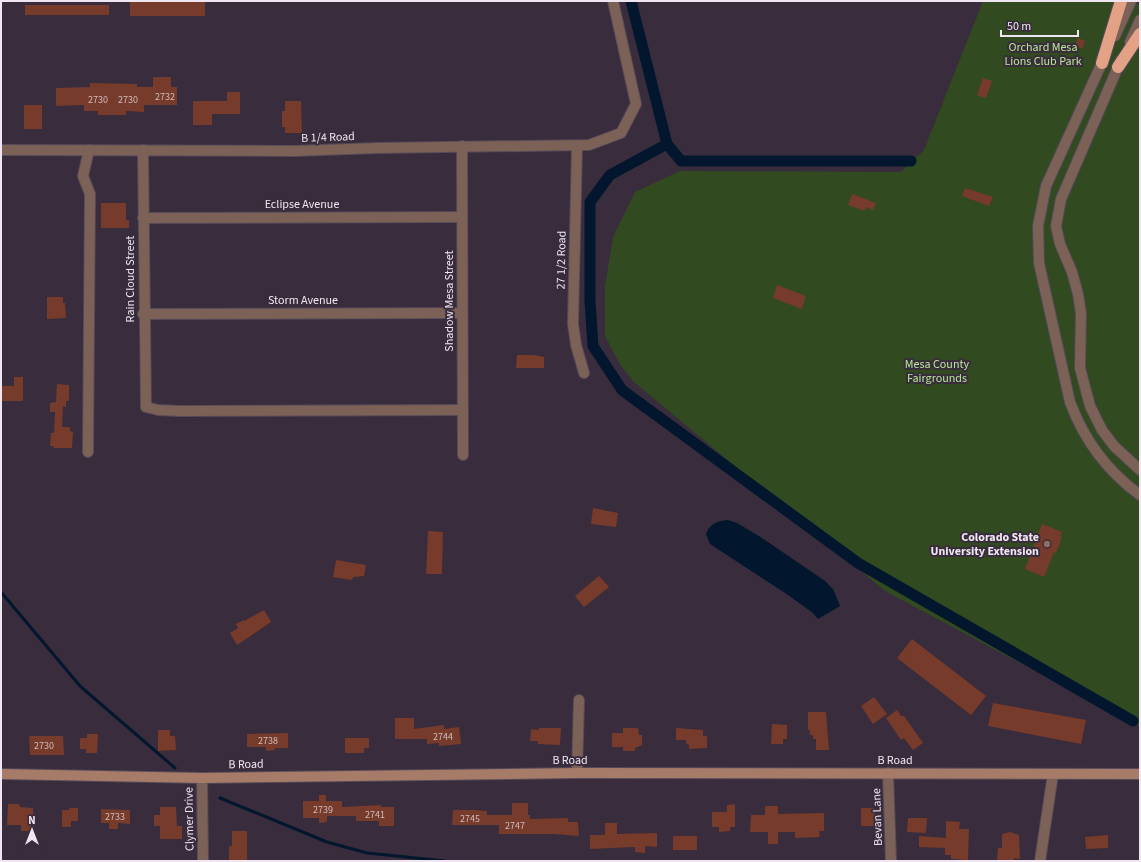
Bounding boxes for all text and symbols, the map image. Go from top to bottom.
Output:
scale bar [1001,12,1078,38]
text: 50 m [1007,18,1031,35]
park label: Orchard Mesa Lions Club Park [1004,39,1082,70]
house number: 2732 [155,90,175,104]
house number: 2730 [88,93,108,107]
house number: 2730 [118,93,138,107]
street label: B 1/4 Road [301,128,355,147]
street label: Eclipse Avenue [265,196,339,213]
street label: 27 1/2 Road [552,231,571,289]
street label: Rain Cloud Street [122,236,139,322]
street label: Shadow Mesa Street [441,250,458,352]
street label: Storm Avenue [268,292,338,309]
park label: Mesa County Fairgrounds [905,356,970,387]
place label: Colorado State University Extension [930,529,1039,560]
marker: Colorado State University Extension [1042,539,1052,549]
house number: 2744 [433,730,453,744]
house number: 2738 [258,734,278,748]
house number: 2730 [34,739,54,753]
street label: B Road [552,752,588,769]
street label: B Road [877,752,913,769]
street label: B Road [228,756,264,773]
street label: Clymer Drive [180,787,199,851]
street label: Bevan Lane [868,788,887,846]
house number: 2739 [313,803,333,817]
house number: 2741 [365,808,385,822]
north arrow [12,810,52,850]
house number: 2733 [105,810,125,824]
house number: 2745 [460,812,480,826]
text: N [28,813,36,828]
house number: 2747 [505,819,525,833]

